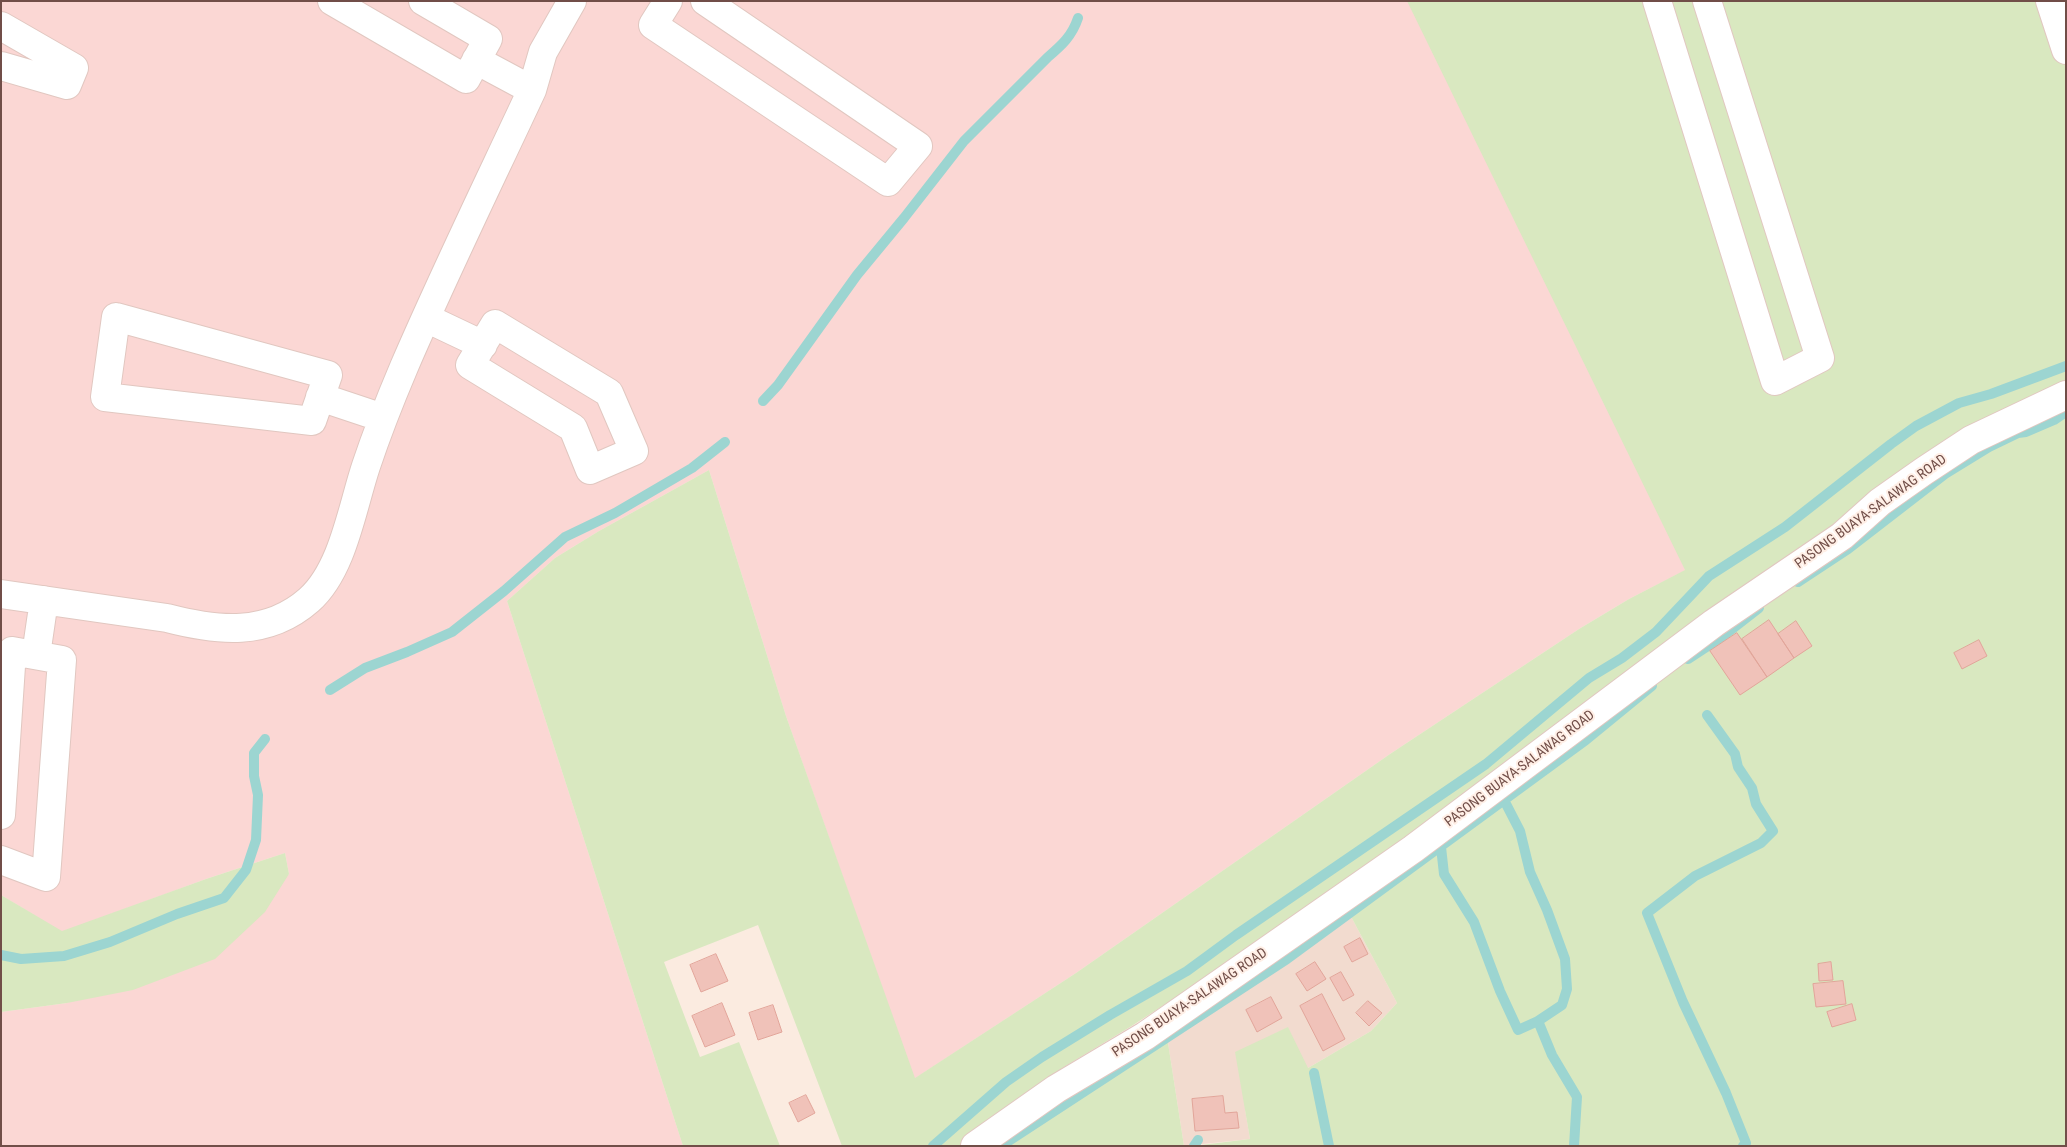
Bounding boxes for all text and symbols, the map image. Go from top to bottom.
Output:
street label: PASONG BUAYA-SALAWAG ROAD [1792,451,1950,573]
street label: PASONG BUAYA-SALAWAG ROAD [1442,707,1598,831]
street label: PASONG BUAYA-SALAWAG ROAD [1109,945,1271,1061]

